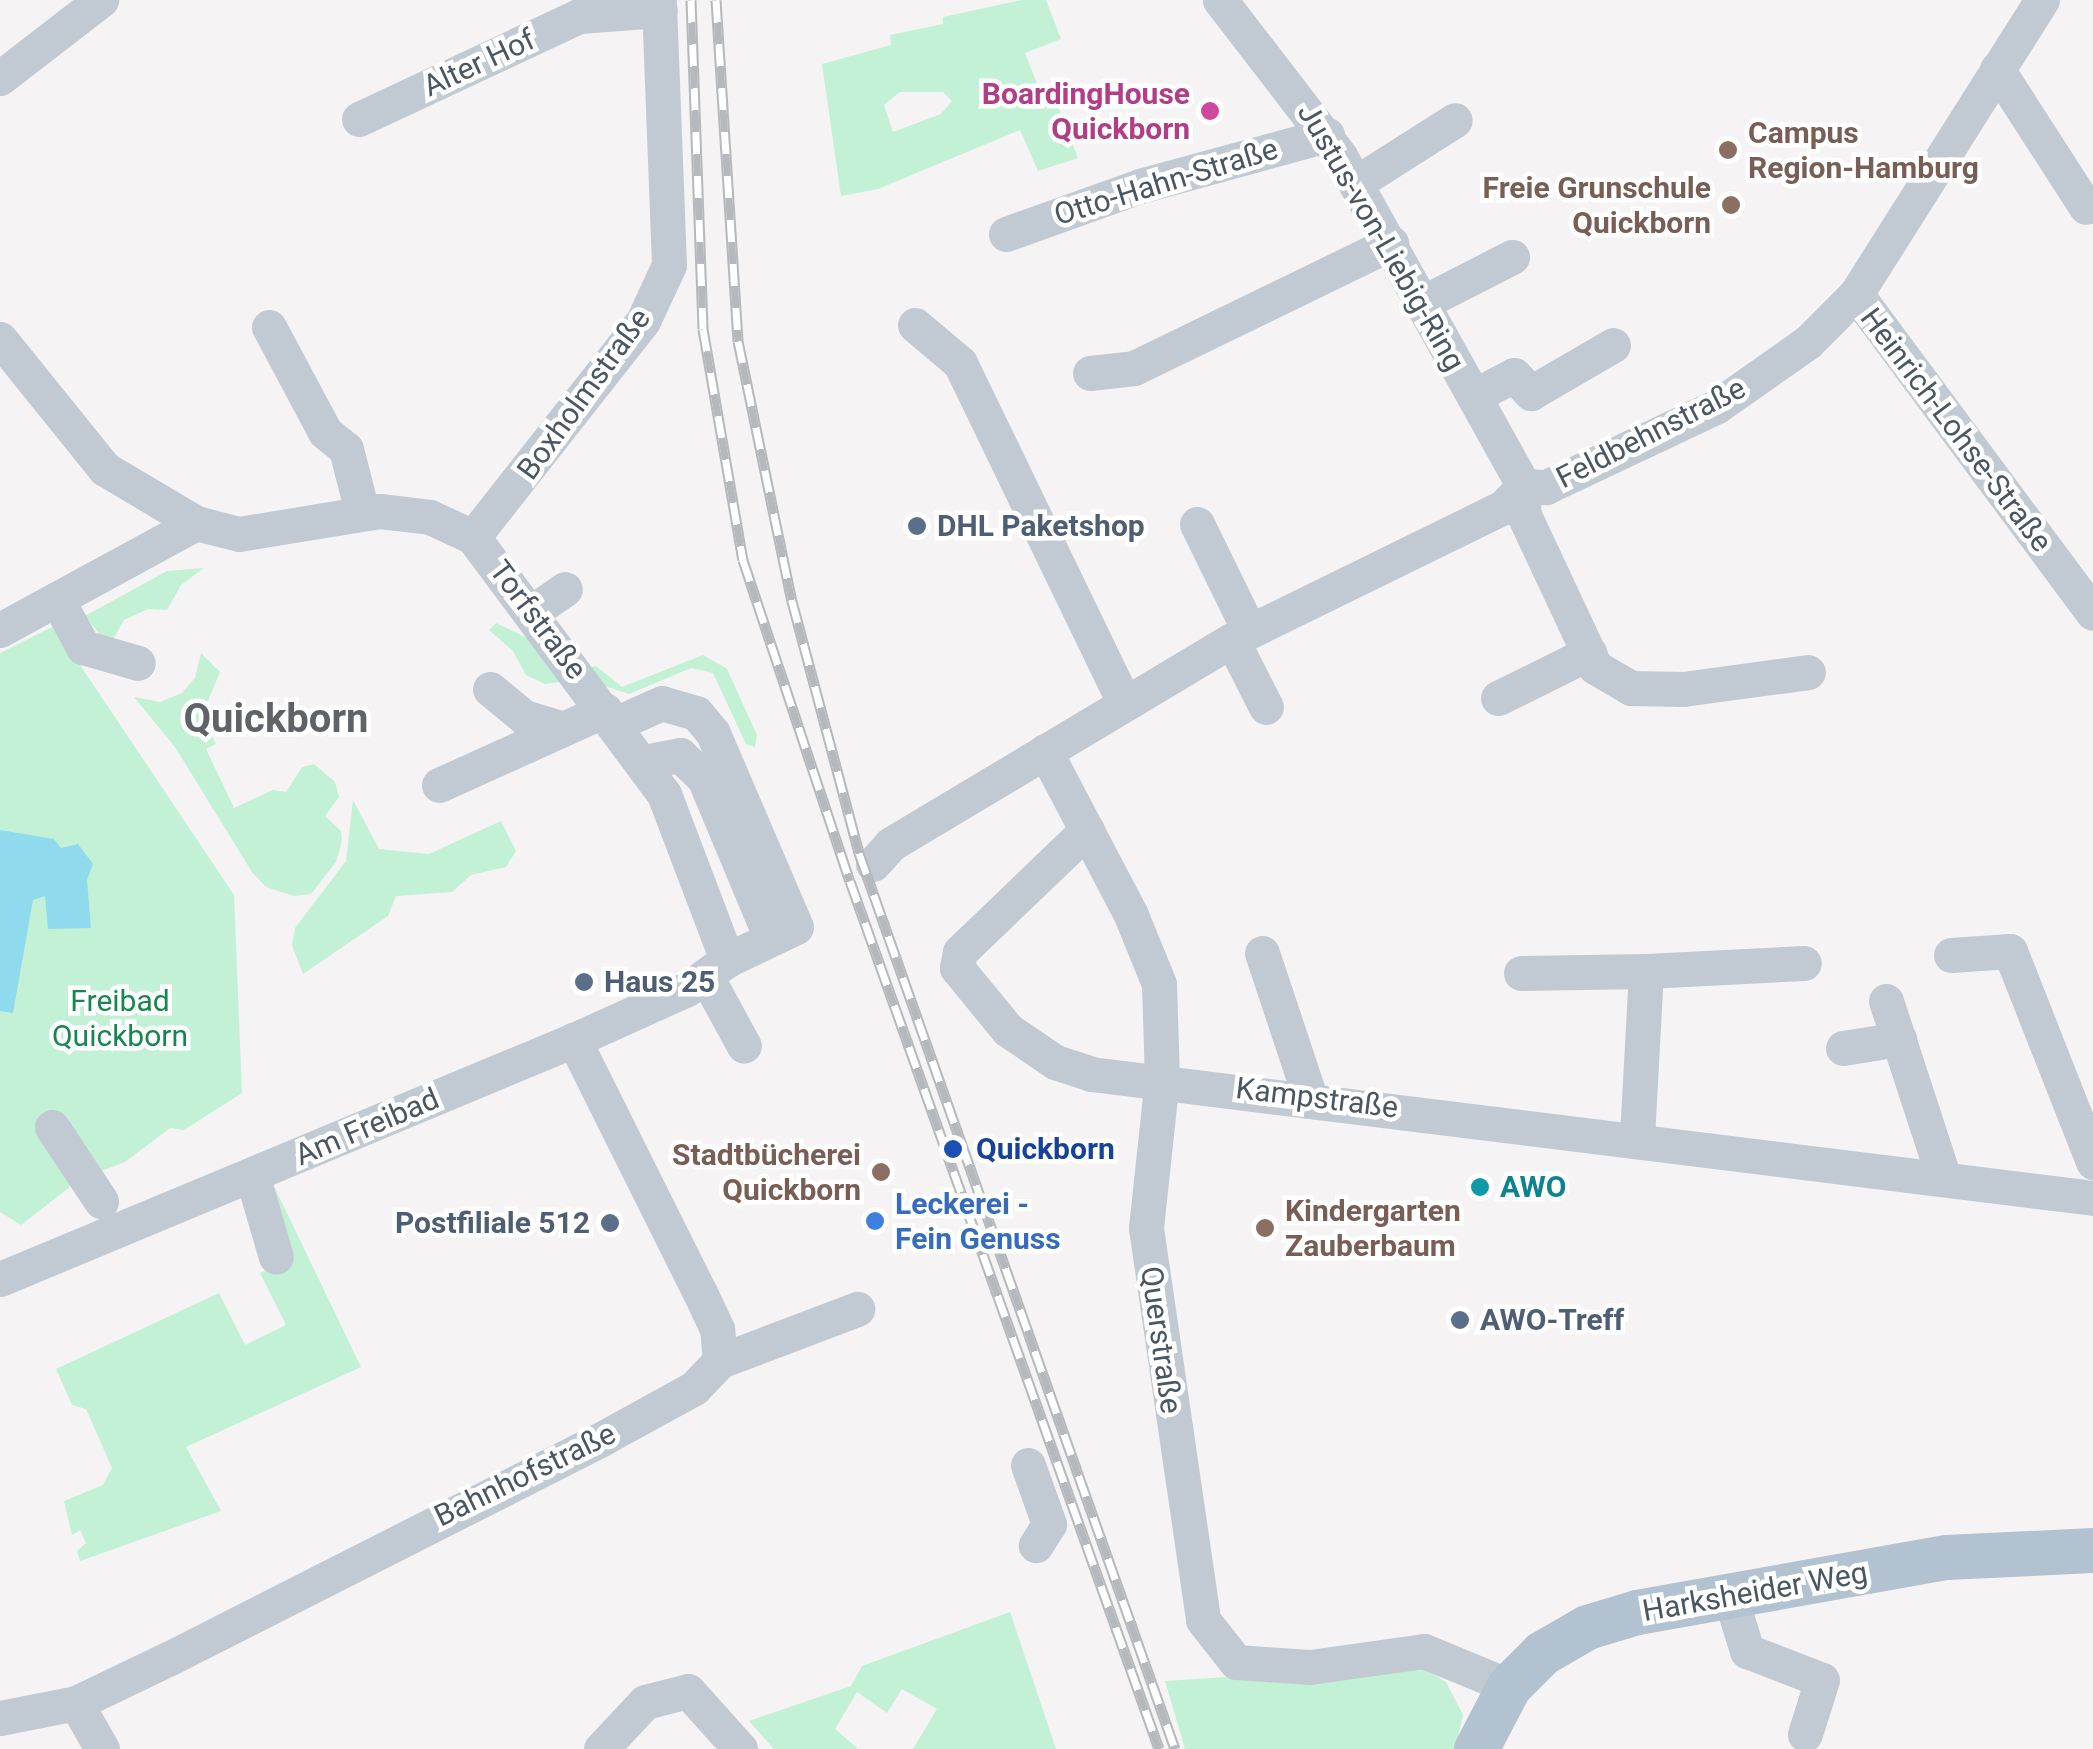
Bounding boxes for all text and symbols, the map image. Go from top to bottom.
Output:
street label: Alter Hof [417,22,541,104]
place label: BoardingHouse Quickborn [982,76,1190,146]
street label: Justus-von-Liebig-Ring [1290,97,1472,377]
marker: BoardingHouse Quickborn [1199,100,1221,122]
place label: Campus Region-Hamburg [1748,115,1979,186]
street label: Otto-Hahn-Straße [1050,131,1282,233]
marker: Campus Region-Hamburg [1717,139,1739,161]
place label: Freie Grunschule Quickborn [1483,170,1711,240]
marker: Freie Grunschule Quickborn [1720,194,1742,216]
street label: Boxholmstraße [510,301,658,487]
street label: Heinrich-Lohse-Straße [1853,301,2059,559]
street label: Feldbehnstraße [1551,370,1751,496]
place label: DHL Paketshop [937,508,1145,544]
marker: DHL Paketshop [906,515,928,537]
street label: Torfstraße [482,554,594,686]
district label: Quickborn [184,695,368,743]
place label: Haus 25 [604,964,715,1000]
marker: Haus 25 [573,971,595,993]
park label: Freibad Quickborn [52,983,188,1054]
street label: Kampstraße [1234,1070,1400,1126]
street label: Am Freibad [290,1081,444,1173]
place label: Quickborn [976,1131,1115,1167]
marker: Quickborn [940,1136,966,1162]
place label: Stadtbücherei Quickborn [672,1137,861,1208]
marker: Stadtbücherei Quickborn [870,1161,892,1183]
place label: AWO [1500,1169,1566,1205]
marker: AWO [1469,1176,1491,1198]
place label: Leckerei - Fein Genuss [895,1186,1061,1256]
place label: Kindergarten Zauberbaum [1285,1193,1461,1264]
place label: Postfiliale 512 [395,1205,590,1241]
marker: Leckerei - Fein Genuss [864,1210,886,1232]
marker: Postfiliale 512 [599,1212,621,1234]
marker: Kindergarten Zauberbaum [1254,1217,1276,1239]
street label: Querstraße [1133,1264,1189,1416]
place label: AWO-Treff [1480,1302,1624,1338]
marker: AWO-Treff [1449,1309,1471,1331]
street label: Bahnhofstraße [429,1416,621,1534]
street label: Harksheider Weg [1640,1555,1870,1629]

